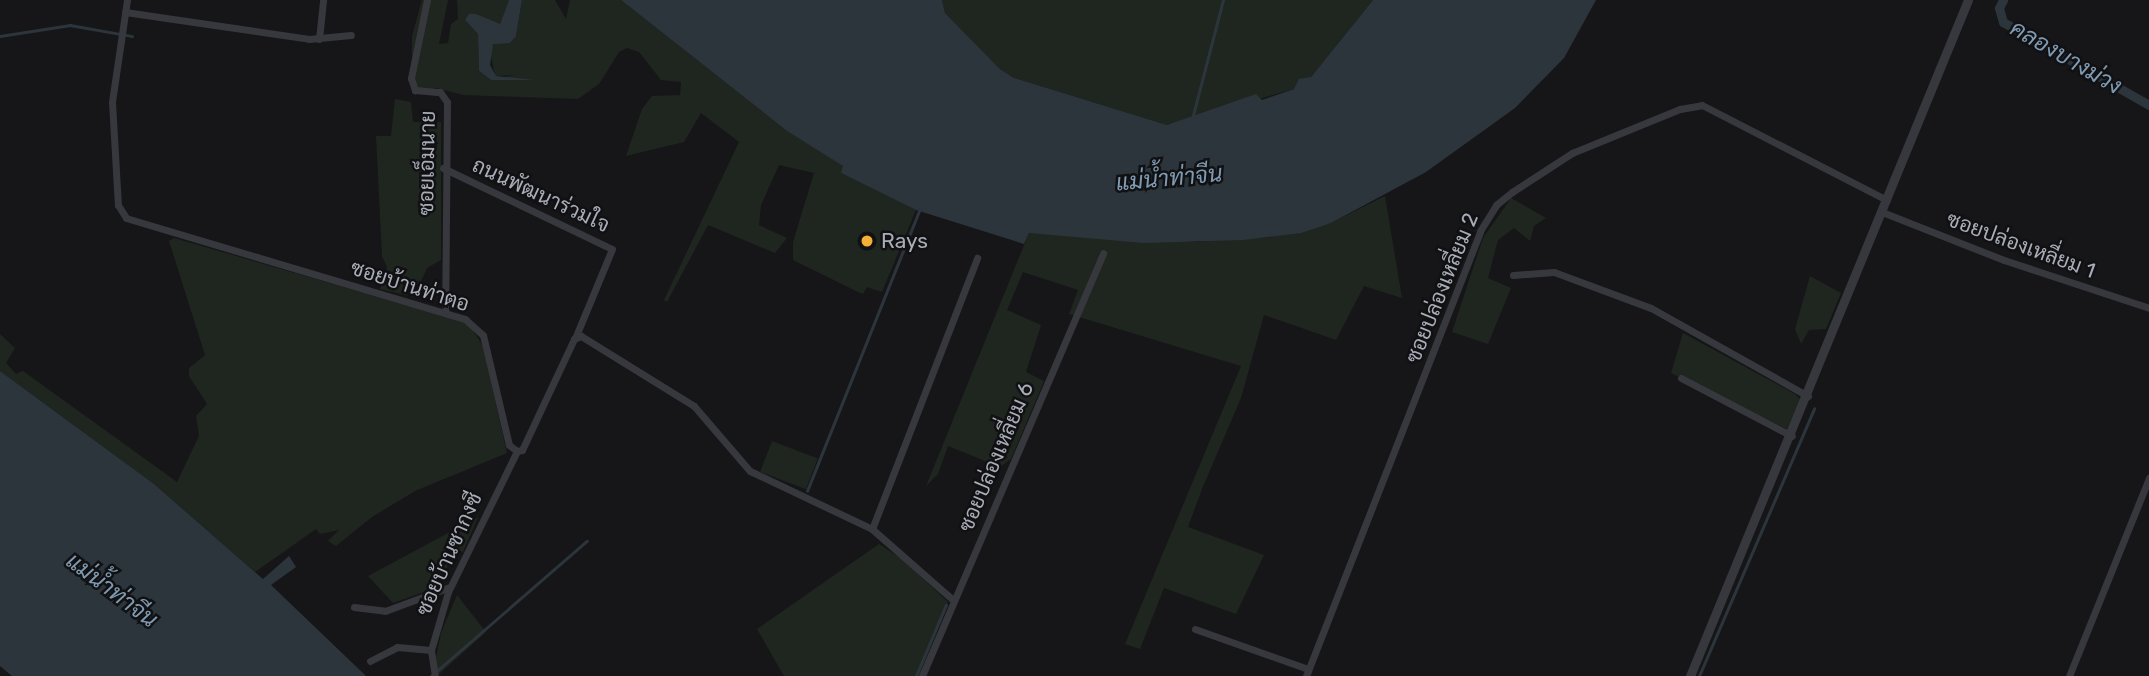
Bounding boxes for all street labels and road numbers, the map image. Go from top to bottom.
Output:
street label: ซอยเอ็มนาย [413,110,441,216]
street label: ถนนพัฒนาร่วมใจ [468,152,614,238]
street label: ซอยปล่องเหลี่ยม 1 [1943,206,2099,284]
street label: ซอยปล่องเหลี่ยม 2 [1400,209,1484,367]
street label: ซอยบ้านท่าตอ [347,255,473,317]
street label: ซอยปล่องเหลี่ยม 6 [953,379,1039,535]
street label: ซอยบ้านซากงซี [411,489,487,619]

